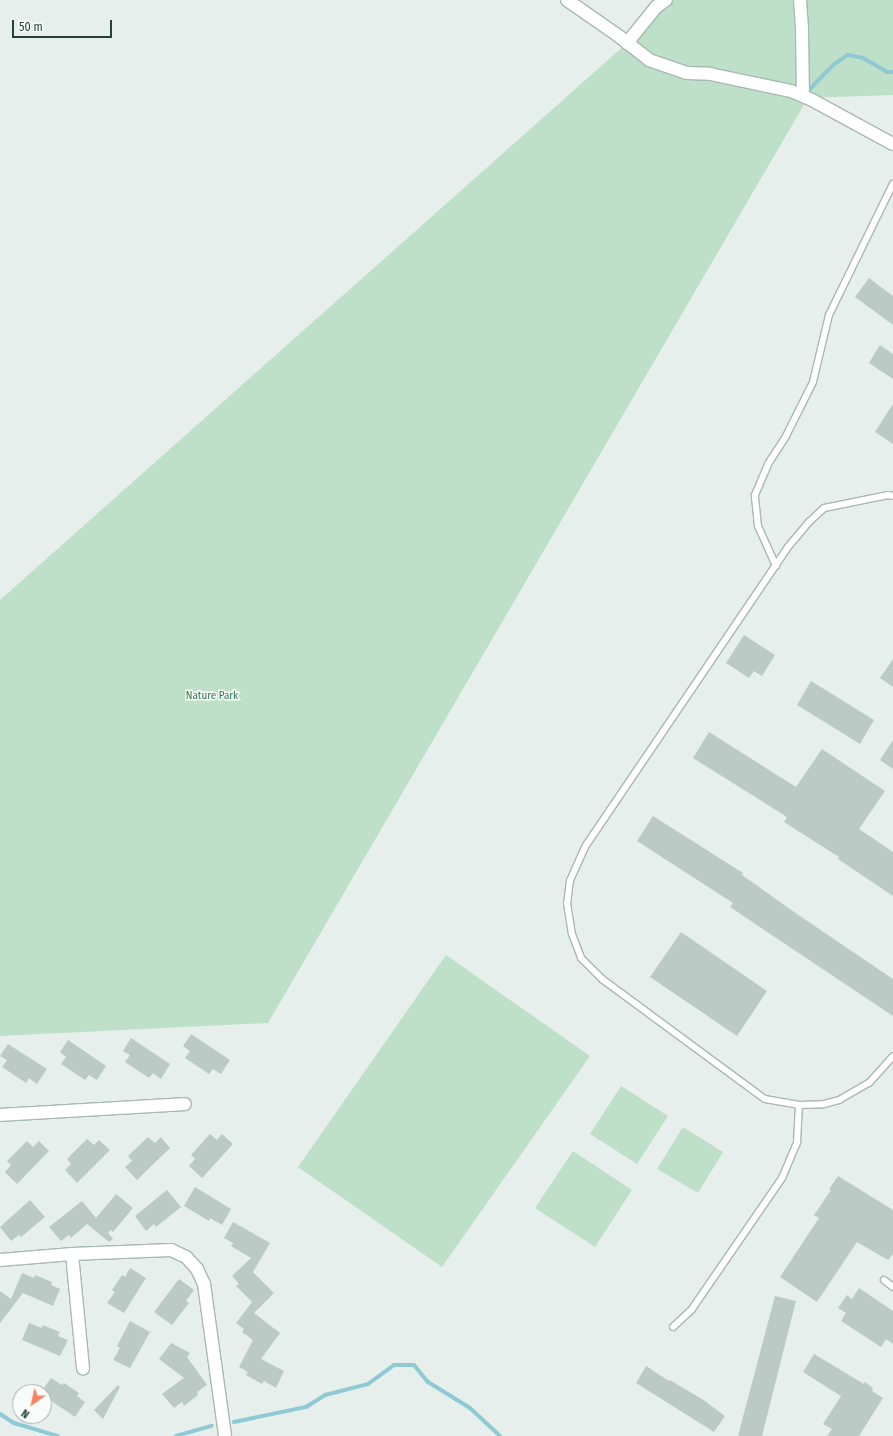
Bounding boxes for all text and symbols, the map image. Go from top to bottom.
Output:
scale bar [14,12,114,38]
text: 50 m [19,20,43,34]
park label: Nature Park [186,689,238,703]
north arrow [12,1384,52,1424]
text: N [19,1406,32,1421]

